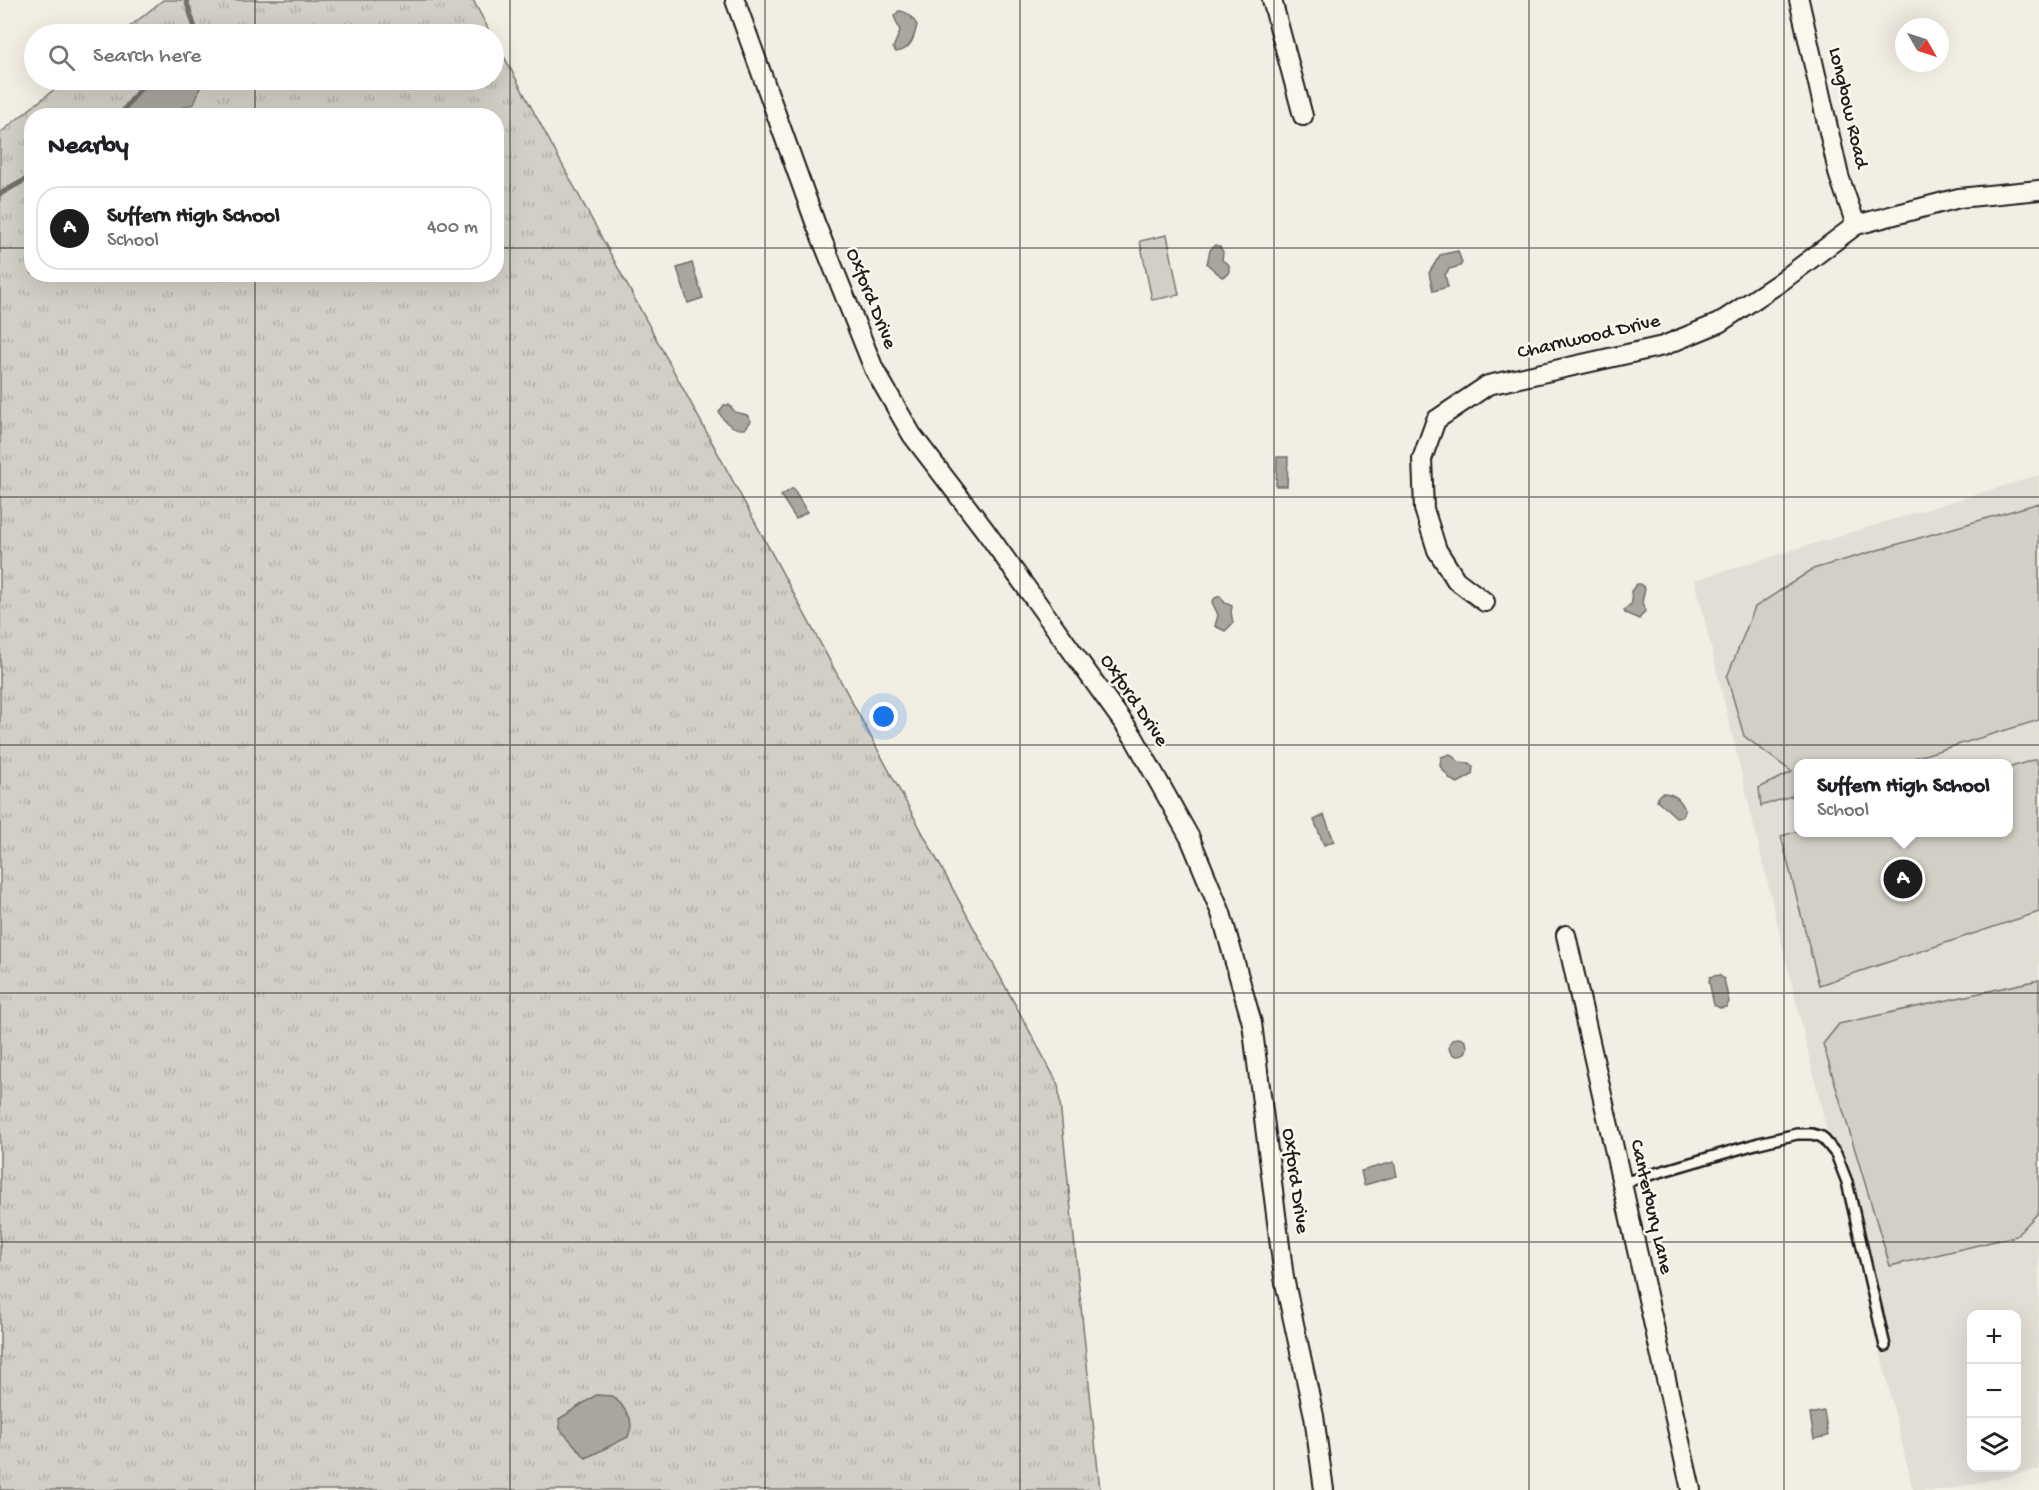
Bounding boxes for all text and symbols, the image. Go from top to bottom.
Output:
north arrow [1895,18,1949,72]
search box [24,24,504,90]
icon: search [45,41,78,74]
text: Search here [93,44,201,70]
street label: Longbow Road [1822,45,1873,173]
text: Nearby [48,132,129,163]
text: Suffern High School [107,204,280,230]
text: A [64,217,75,240]
text: 400 m [427,217,478,240]
text: School [107,230,159,253]
street label: Oxford Drive [839,245,901,353]
street label: Charnwood Drive [1515,310,1663,366]
street label: Oxford Drive [1094,651,1173,752]
your location [869,702,898,731]
popup [1794,759,2013,837]
text: Suffern High School [1817,774,1990,800]
text: School [1817,800,1869,823]
pin: A [1884,856,1922,902]
street label: Oxford Drive [1275,1127,1313,1236]
street label: Canterbury Lane [1623,1138,1677,1277]
map controls [1967,1310,2021,1472]
button: + [1967,1310,2021,1364]
button: − [1967,1364,2021,1418]
button: layers [1967,1418,2021,1472]

